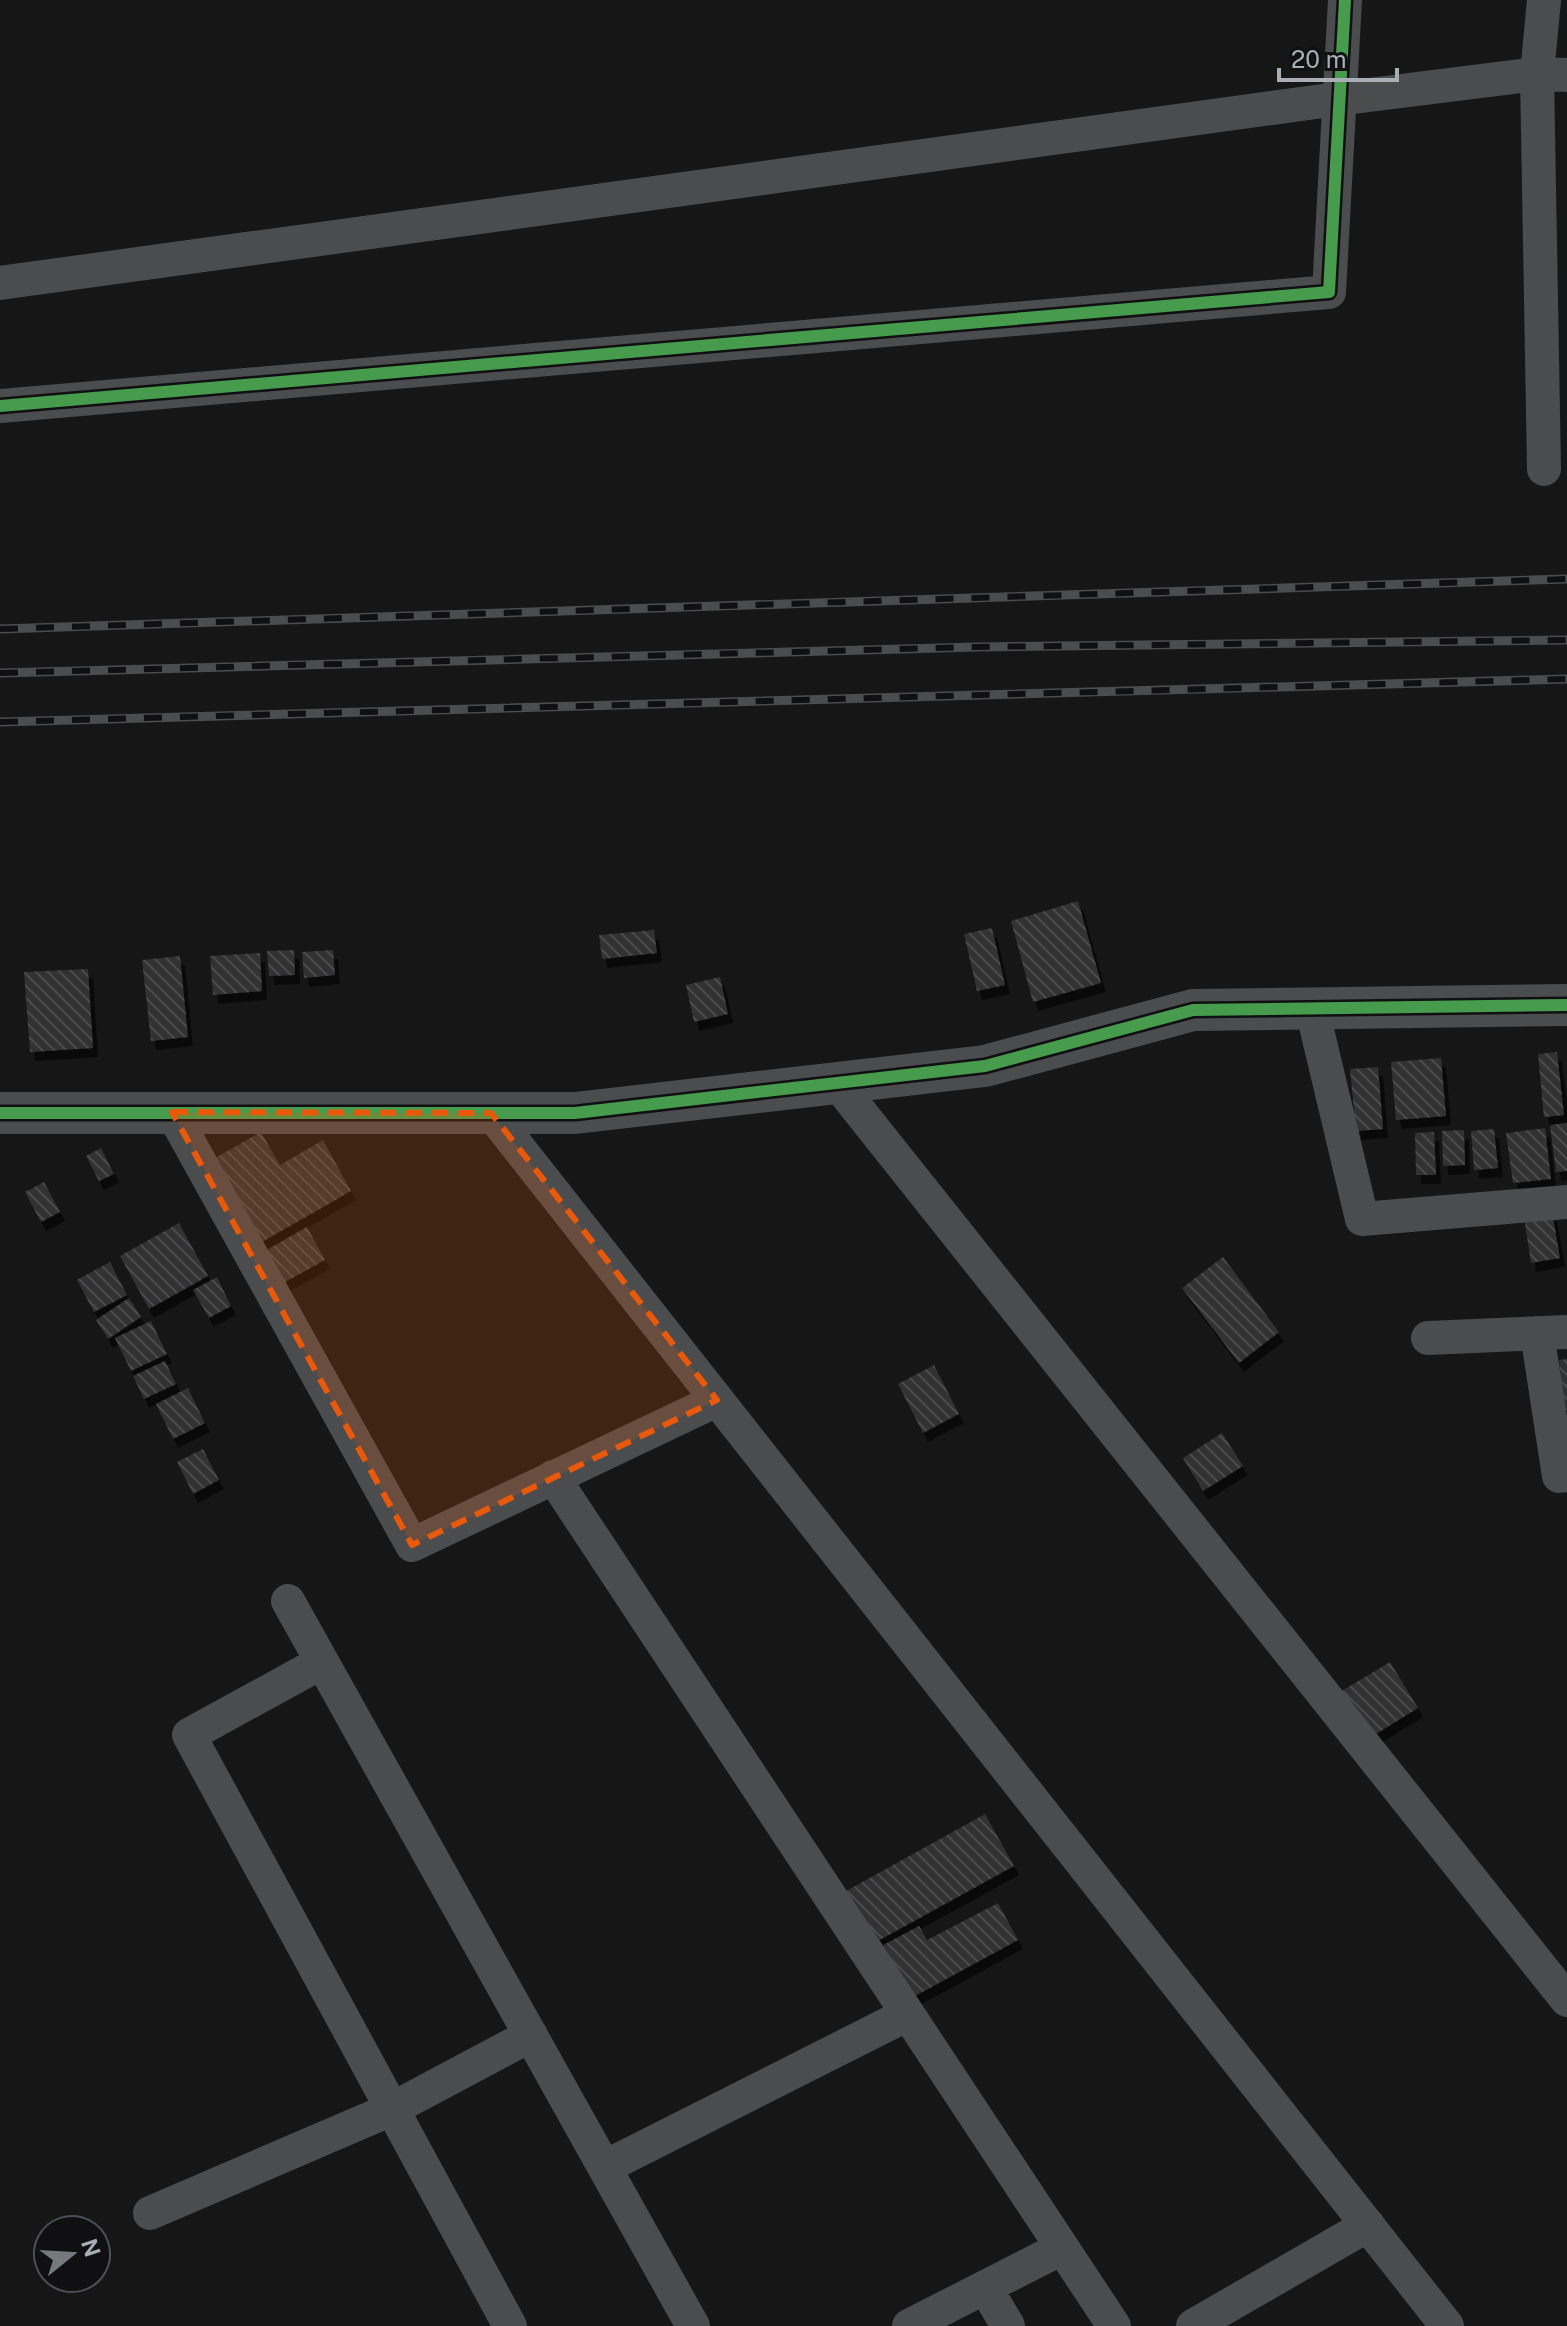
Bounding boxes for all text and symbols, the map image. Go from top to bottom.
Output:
scale bar [1279,32,1397,82]
text: 20 m [1291,45,1347,73]
north arrow [32,2214,112,2294]
text: N [76,2236,106,2260]

